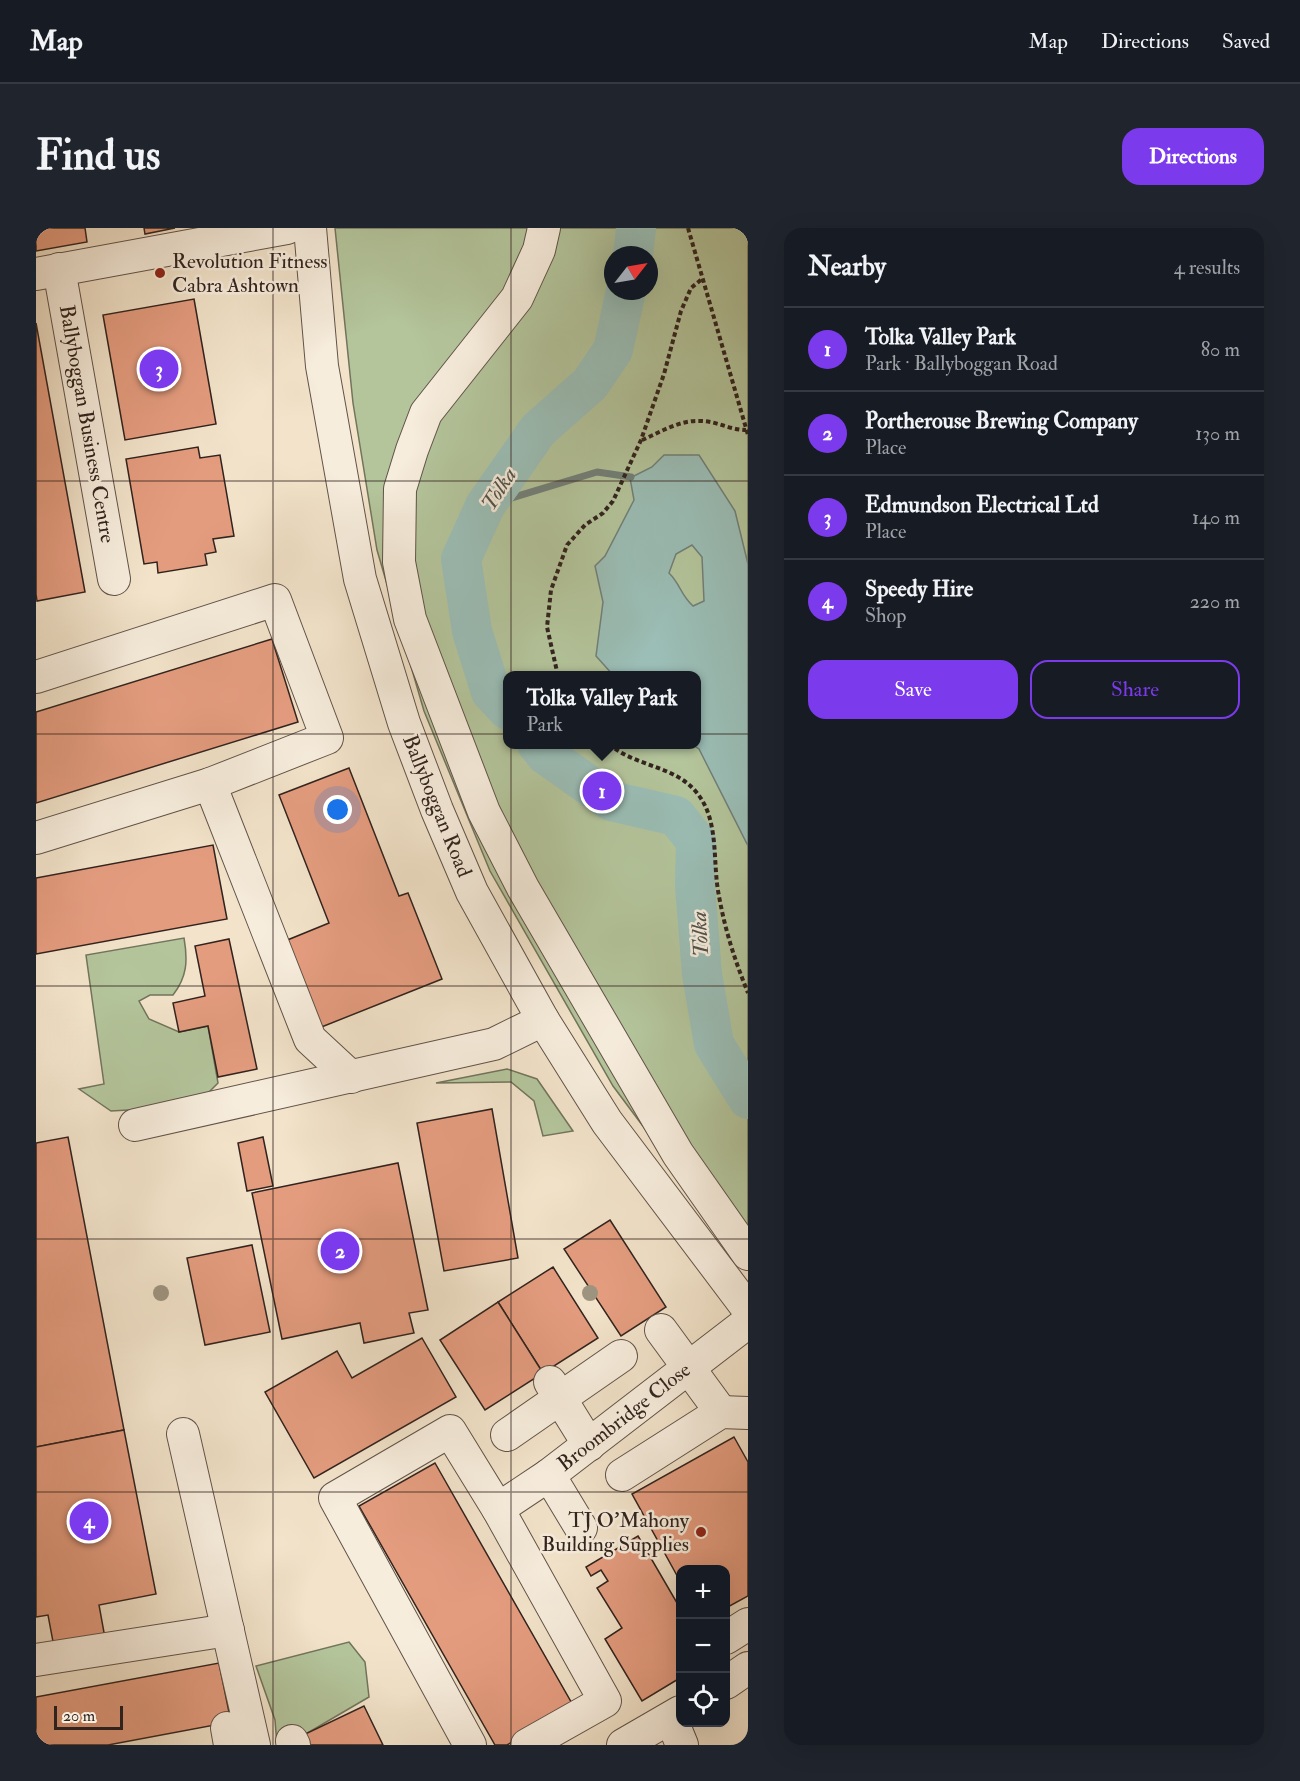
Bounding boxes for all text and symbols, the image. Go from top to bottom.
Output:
text: Map [30,24,83,59]
text: Map [1028,28,1068,55]
text: Directions [1101,28,1189,55]
text: Saved [1222,28,1270,55]
button: Directions [1122,128,1264,185]
text: Find us [36,130,160,182]
north arrow [604,246,658,300]
place label: Revolution Fitness Cabra Ashtown [172,248,328,299]
text: Nearby [808,251,886,283]
text: 4 results [1174,255,1240,280]
marker: Revolution Fitness Cabra Ashtown [153,266,167,280]
street label: Ballyboggan Business Centre [53,303,121,545]
text: Tolka Valley Park [865,323,1016,351]
text: 1 [824,337,831,362]
text: 80 m [1201,337,1240,362]
pin: 3 [140,346,178,392]
text: Park · Ballyboggan Road [865,351,1058,376]
text: Portherouse Brewing Company [865,407,1138,435]
text: 2 [822,421,833,446]
text: 130 m [1195,421,1240,446]
text: Place [865,435,906,460]
water label: Tolka [475,462,523,516]
text: Edmundson Electrical Ltd [865,491,1099,519]
text: 3 [824,505,831,530]
text: 140 m [1192,505,1240,530]
text: Place [865,519,906,544]
text: Speedy Hire [865,575,973,603]
text: 4 [822,589,833,614]
text: 220 m [1190,589,1240,614]
text: Shop [865,603,906,628]
button: Save [808,660,1018,719]
button: Share [1030,660,1240,719]
popup [503,671,701,749]
text: Tolka Valley Park [526,684,678,712]
text: Park [526,712,563,737]
street label: Ballyboggan Road [396,731,478,882]
pin: 1 [582,768,622,814]
your location [323,795,352,824]
water label: Tolka [685,910,715,958]
pin: 2 [320,1228,360,1274]
street label: Broombridge Close [552,1356,696,1478]
pin: 4 [70,1498,108,1544]
place label: TJ O'Mahony Building Supplies [542,1507,690,1558]
marker: TJ O'Mahony Building Supplies [694,1525,708,1539]
map controls [676,1565,730,1727]
button: + [676,1565,730,1619]
button: − [676,1619,730,1673]
button: locate [676,1673,730,1727]
scale bar [54,1703,123,1730]
text: 20 m [63,1706,95,1726]

